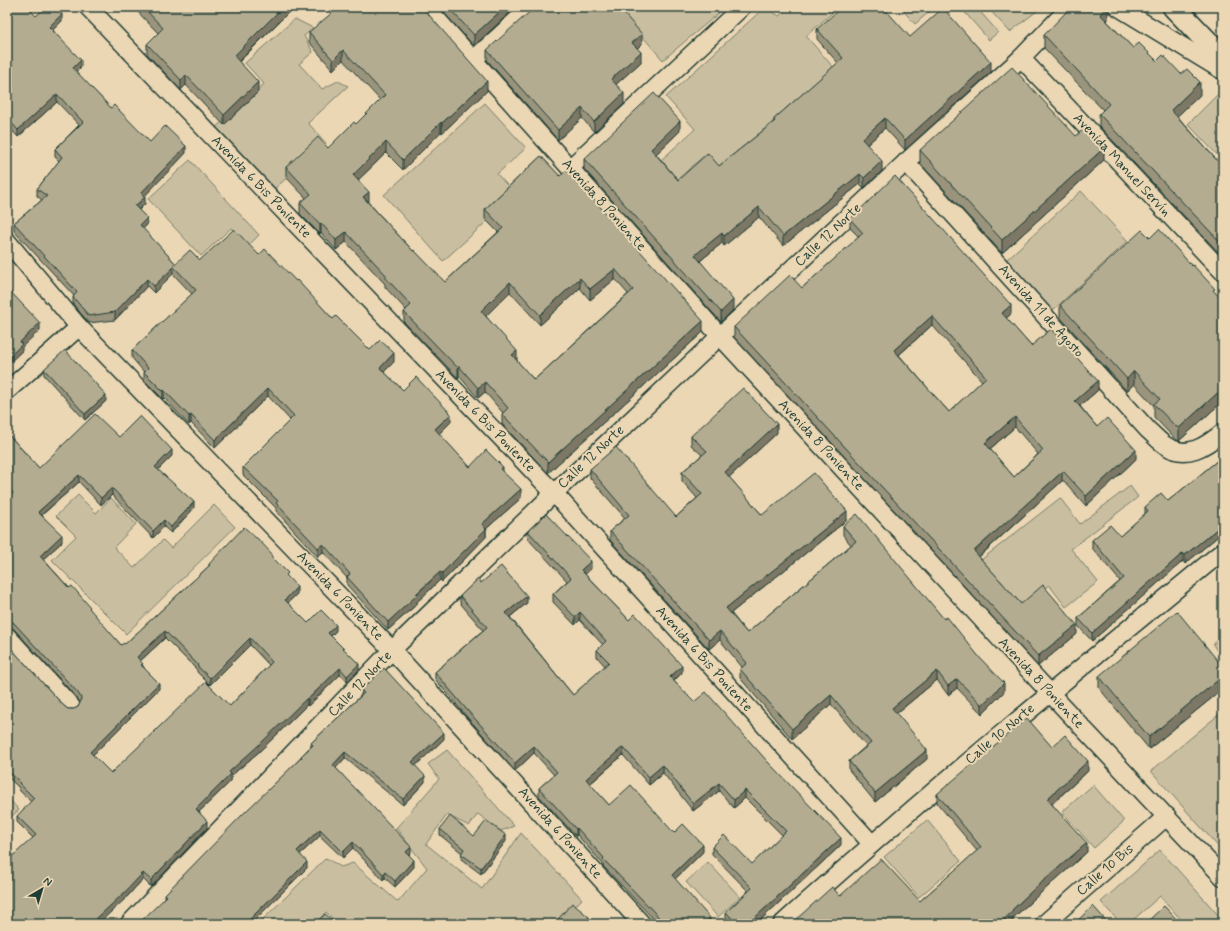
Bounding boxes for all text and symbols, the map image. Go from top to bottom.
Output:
street label: Avenida Manuel Servín [1069,109,1175,221]
street label: Avenida 6 Bis Poniente [207,132,315,242]
street label: Avenida 8 Poniente [558,155,650,255]
street label: Calle 12 Norte [791,199,865,271]
street label: Avenida 11 de Agosto [994,261,1088,361]
street label: Avenida 6 Bis Poniente [431,366,539,476]
street label: Avenida 8 Poniente [774,396,868,494]
street label: Calle 12 Norte [554,421,628,493]
street label: Avenida 6 Poniente [293,547,387,645]
street label: Avenida 6 Bis Poniente [652,602,756,716]
street label: Avenida 8 Poniente [994,634,1088,732]
street label: Calle 12 Norte [324,647,396,721]
street label: Calle 10 Norte [961,700,1039,768]
street label: Avenida 6 Poniente [514,783,606,883]
street label: Calle 10 Bis [1073,840,1137,900]
north arrow [22,869,62,909]
text: N [40,874,55,890]

